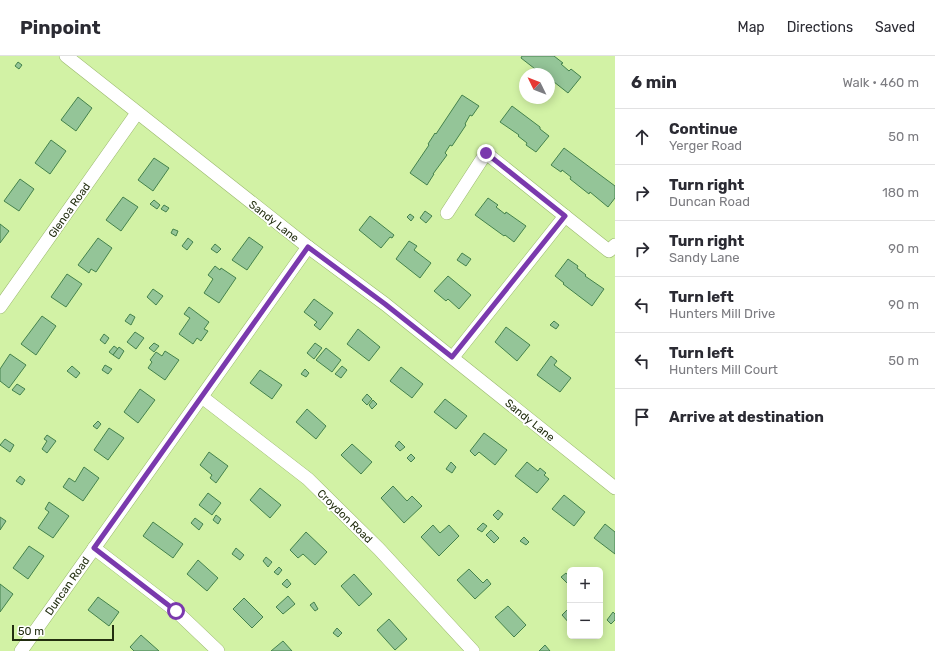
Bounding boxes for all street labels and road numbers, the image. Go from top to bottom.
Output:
street label: Glenoa Road [46,180,93,240]
street label: Sandy Lane [246,198,301,245]
street label: Sandy Lane [502,397,557,444]
street label: Croydon Road [314,487,375,546]
street label: Duncan Road [42,555,92,618]

